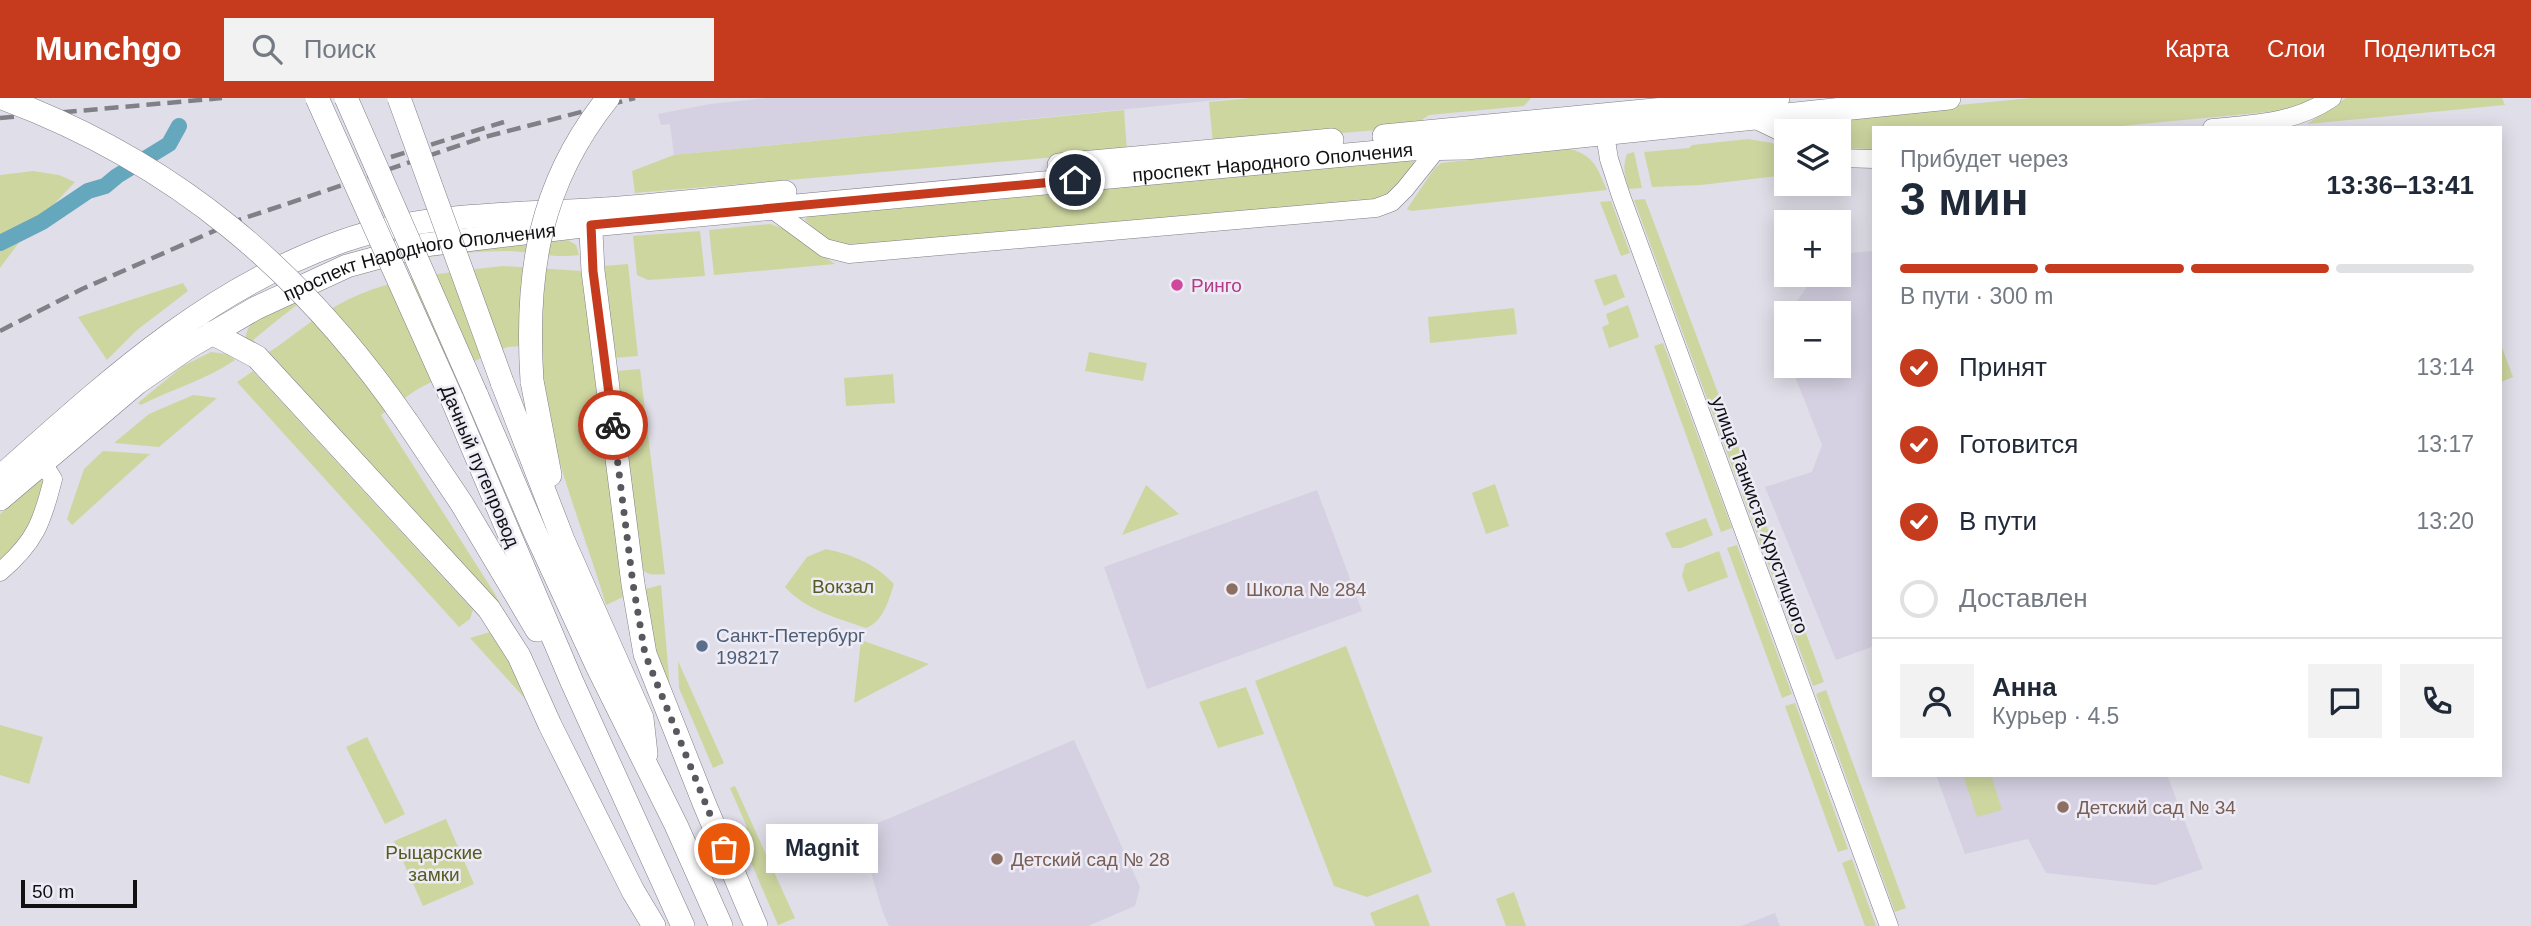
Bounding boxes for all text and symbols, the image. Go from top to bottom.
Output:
search box [224,18,714,81]
text: Munchgo [35,30,182,67]
icon: search [248,30,286,68]
text: Поиск [304,34,376,64]
text: Карта [2165,35,2229,62]
text: Слои [2267,35,2325,62]
text: Поделиться [2363,35,2496,62]
map controls [1774,119,1851,378]
button: layers [1774,119,1851,196]
street label: проспект Народного Ополчения [1131,138,1414,185]
text: Прибудет через [1900,146,2068,172]
pin [1045,150,1105,210]
icon: home [1056,161,1094,199]
text: 13:36–13:41 [2327,170,2474,200]
text: 3 мин [1900,173,2028,225]
button: + [1774,210,1851,287]
street label: проспект Народного Ополчения [280,219,557,305]
place label: Ринго [1191,275,1242,296]
marker: Ринго [1169,277,1185,293]
text: В пути · 300 m [1900,283,2053,309]
button: − [1774,301,1851,378]
icon: check [1900,349,1938,387]
text: Принят [1959,352,2047,382]
text: 13:14 [2416,354,2474,380]
street label: Дачный путепровод [436,382,524,550]
courier [578,390,648,460]
street label: улица Танкиста Хрустицкого [1707,394,1813,636]
icon: bike [594,406,632,444]
icon: check [1900,426,1938,464]
text: Готовится [1959,429,2078,459]
text: 13:17 [2416,431,2474,457]
icon: check [1900,503,1938,541]
text: В пути [1959,506,2037,536]
text: 13:20 [2416,508,2474,534]
park label: Вокзал [812,576,874,597]
place label: Школа № 284 [1246,579,1367,600]
marker: Школа № 284 [1224,581,1240,597]
text: Доставлен [1959,583,2088,613]
place label: Санкт-Петербург 198217 [716,625,865,668]
marker: Санкт-Петербург 198217 [694,638,710,654]
button: person [1900,664,1974,738]
button: chat [2308,664,2382,738]
button: phone [2400,664,2474,738]
text: Анна [1992,672,2057,702]
text: Курьер · 4.5 [1992,703,2119,729]
place label: Детский сад № 34 [2077,797,2236,818]
marker: Детский сад № 34 [2055,799,2071,815]
pin [694,819,754,879]
callout: Magnit [766,824,878,874]
icon: bag [705,830,743,868]
text: Magnit [785,835,859,861]
park label: Рыцарские замки [385,842,483,885]
place label: Детский сад № 28 [1011,849,1170,870]
marker: Детский сад № 28 [989,851,1005,867]
scale bar [21,877,136,909]
text: 50 m [32,881,74,902]

